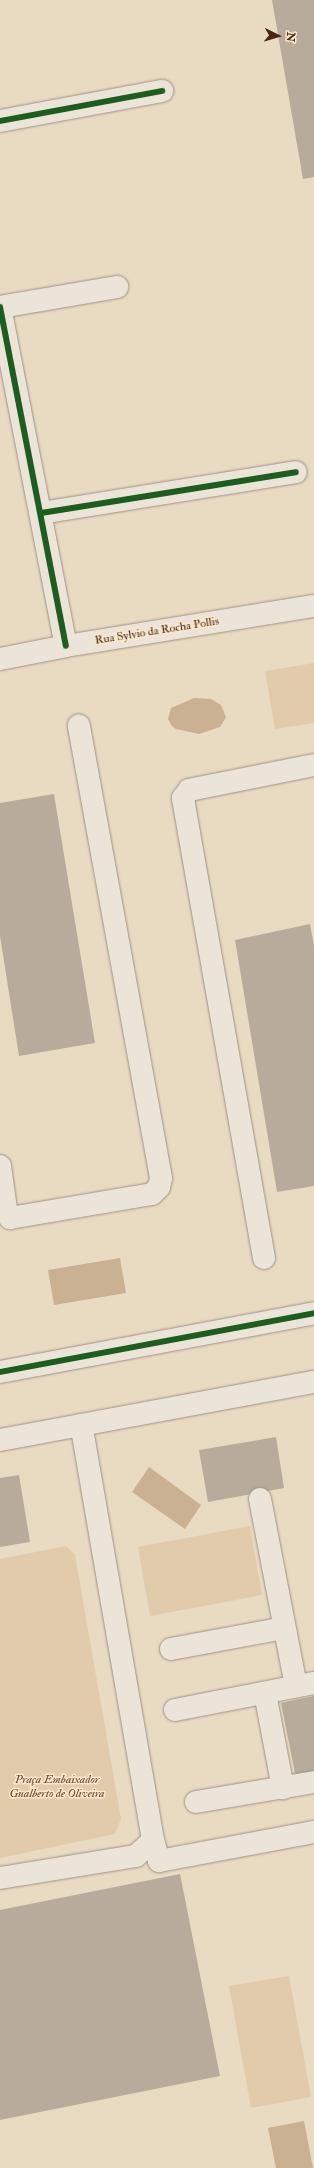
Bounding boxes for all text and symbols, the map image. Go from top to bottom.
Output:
north arrow [258,16,298,56]
text: N [284,32,297,43]
street label: Rua Sylvio da Rocha Pollis [94,614,220,648]
park label: Praça Embaixador Gualberto de Oliveira [9,1773,105,1801]

